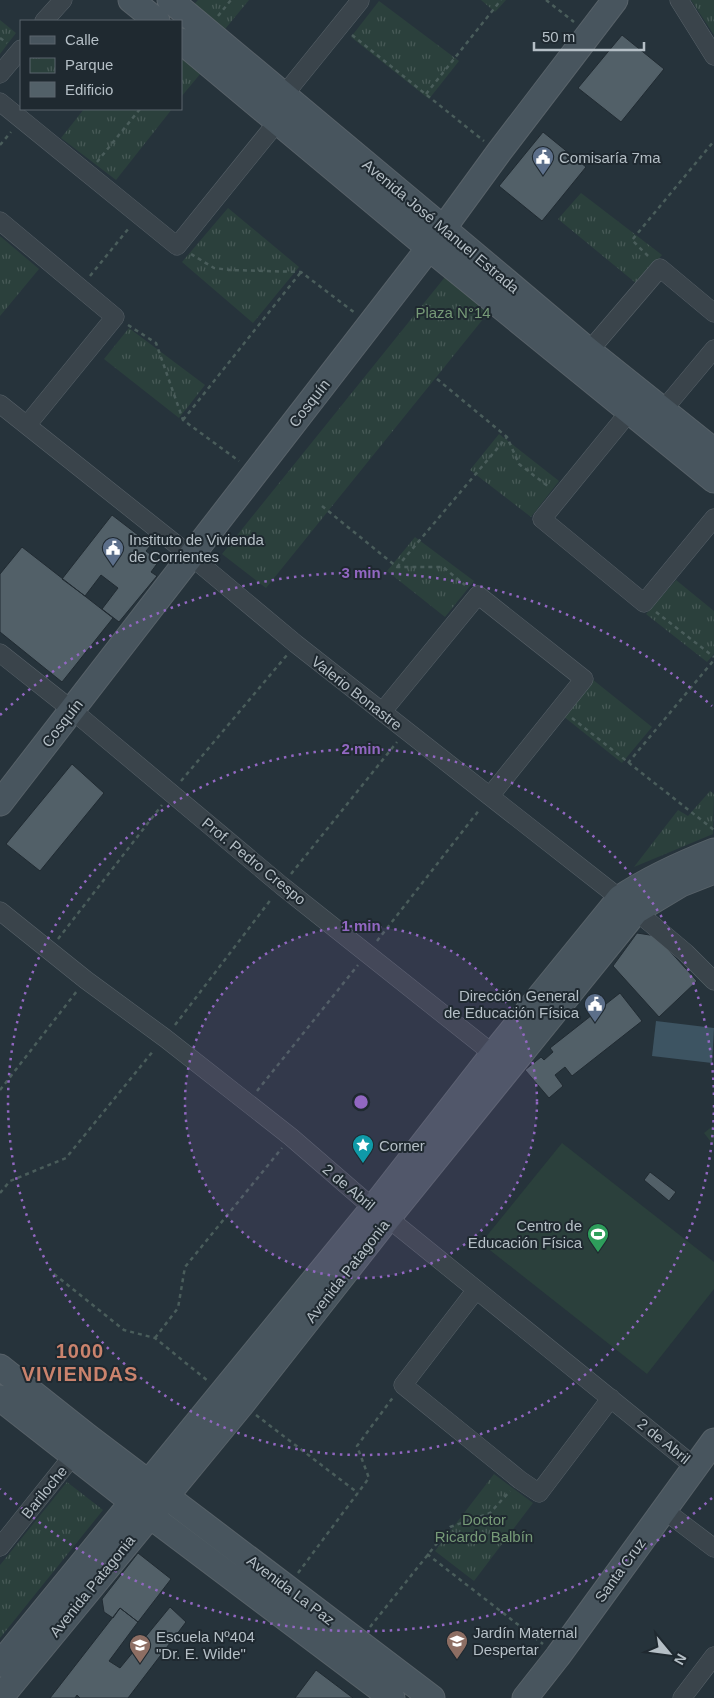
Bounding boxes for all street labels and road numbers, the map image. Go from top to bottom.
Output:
street label: Avenida José Manuel Estrada [359,156,523,297]
street label: Cosquín [285,376,333,430]
street label: Valerio Bonastre [309,653,405,733]
street label: Cosquín [38,696,86,750]
street label: Prof. Pedro Crespo [199,814,309,908]
street label: 2 de Abril [320,1160,378,1214]
street label: Avenida Patagonia [302,1216,393,1326]
street label: 2 de Abril [634,1415,694,1467]
street label: Bariloche [18,1462,70,1522]
street label: Avenida Patagonia [46,1531,139,1640]
street label: Santa Cruz [591,1535,649,1605]
street label: Avenida La Paz [244,1552,338,1628]

